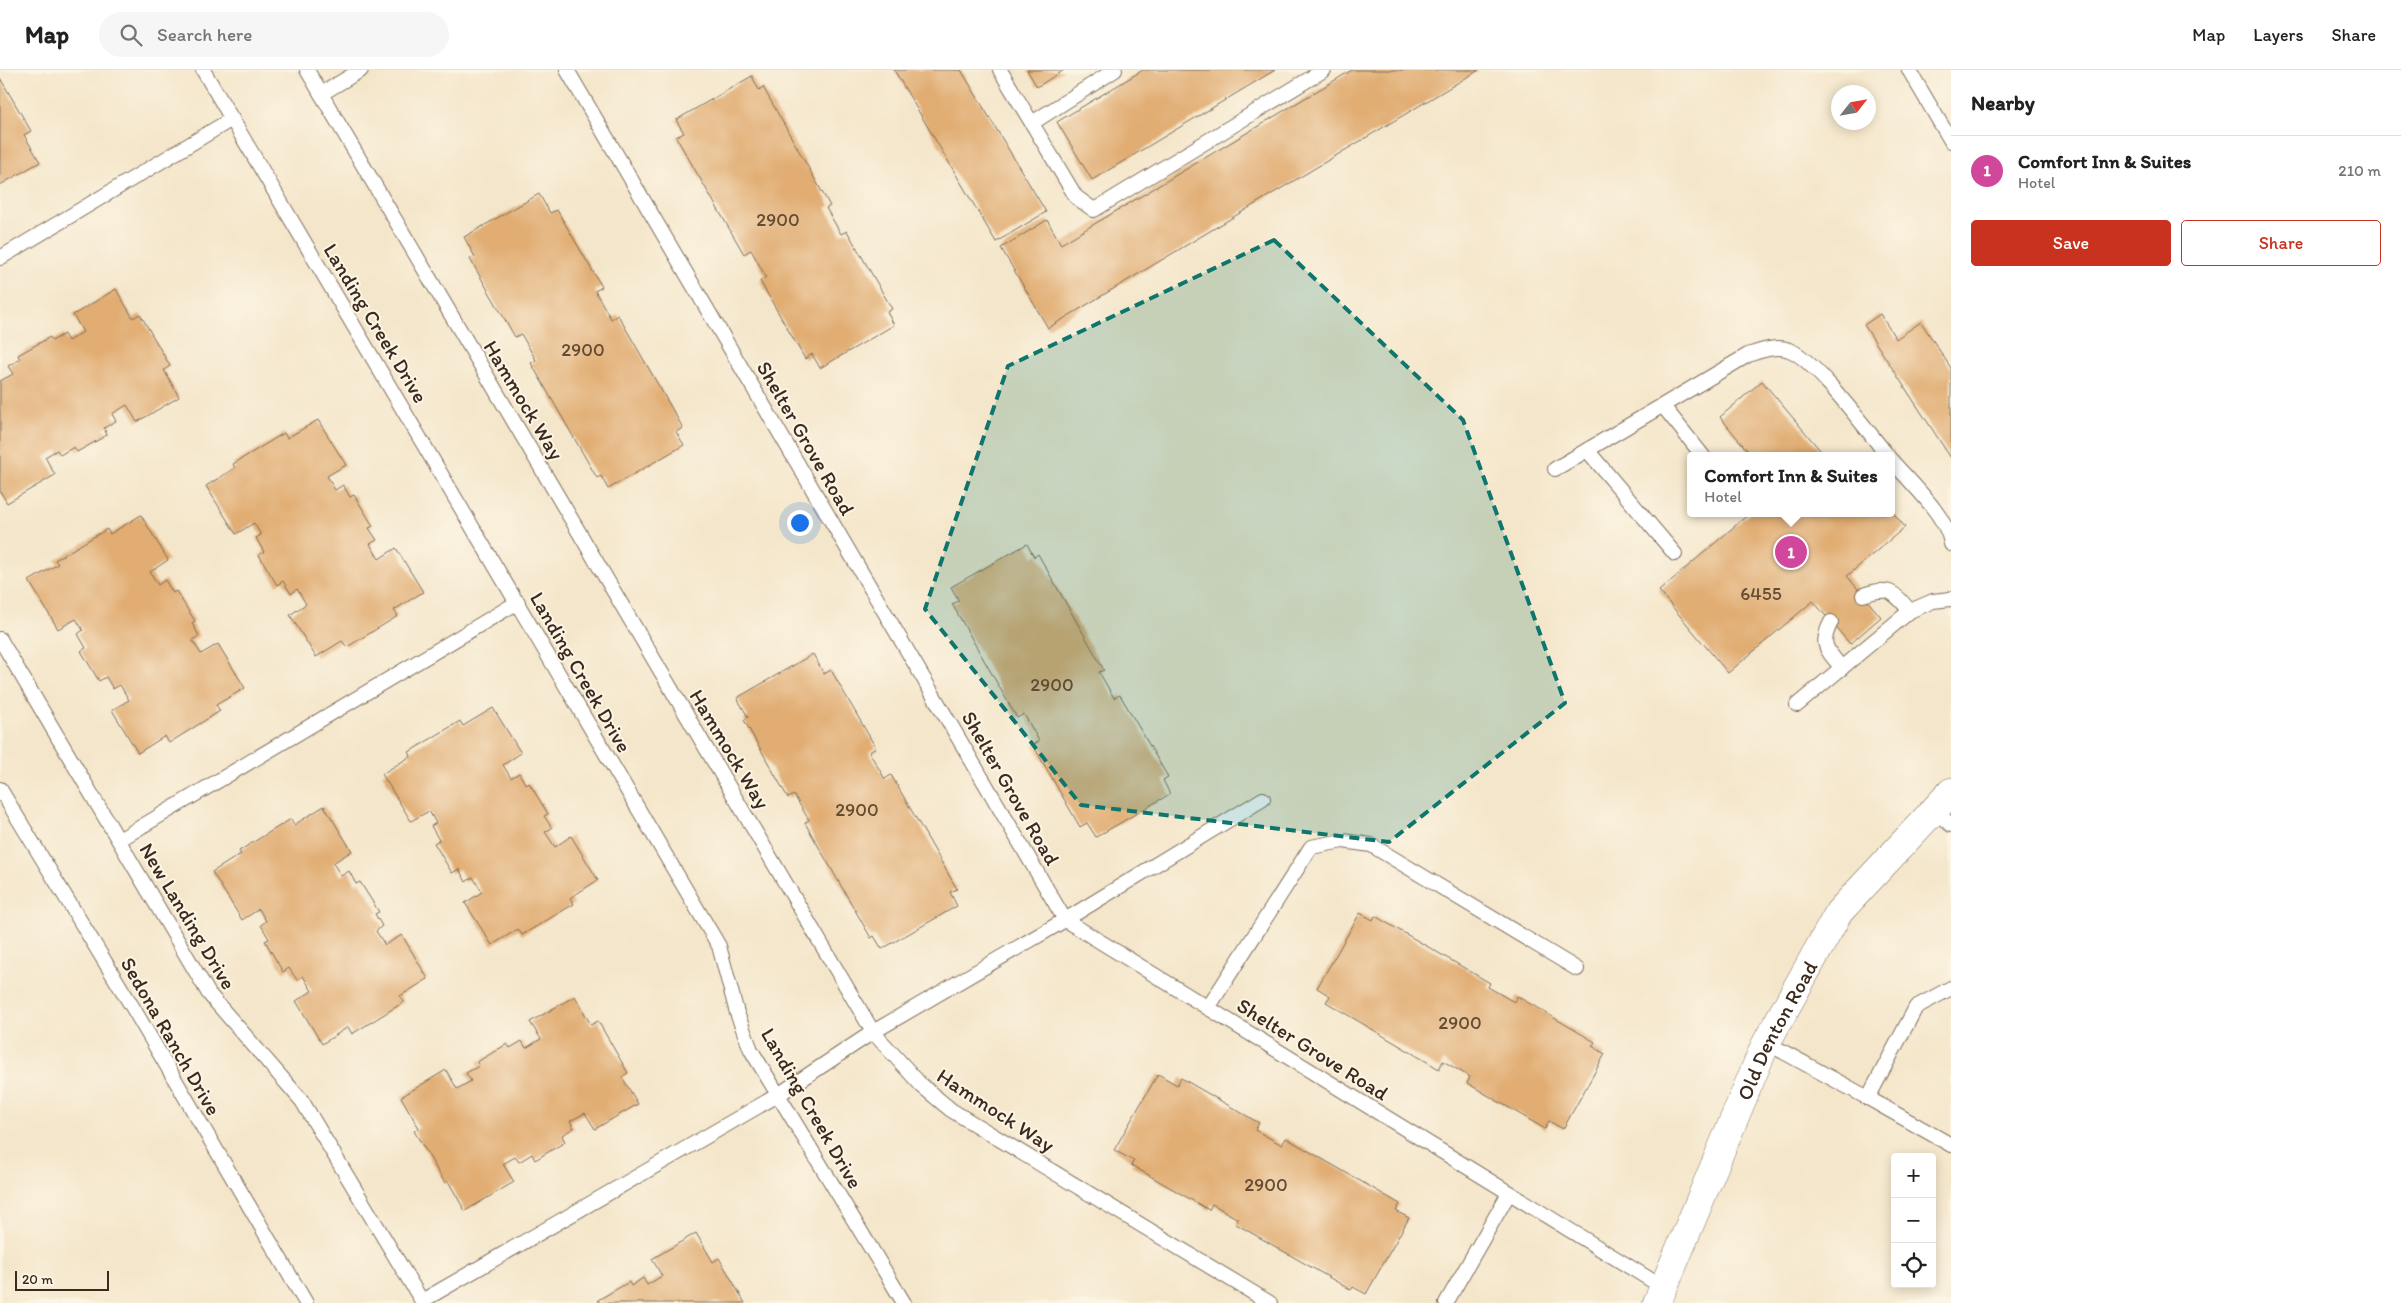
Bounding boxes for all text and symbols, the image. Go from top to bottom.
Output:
search box [99,12,449,57]
text: Map [25,20,69,49]
icon: search [117,21,145,49]
text: Search here [157,23,252,46]
text: Map [2192,24,2225,46]
text: Layers [2253,24,2303,46]
text: Share [2331,24,2376,46]
north arrow [1831,85,1876,130]
text: Nearby [1971,90,2035,115]
text: Comfort Inn & Suites [2018,150,2191,173]
text: 1 [1983,161,1991,180]
text: 210 m [2338,161,2381,180]
text: Hotel [2018,173,2055,192]
house number: 2900 [756,208,800,231]
button: Save [1971,220,2171,266]
button: Share [2181,220,2381,266]
street label: Landing Creek Drive [319,239,433,407]
street label: Hammock Way [479,336,570,464]
house number: 2900 [561,338,605,361]
street label: Shelter Grove Road [752,357,860,520]
popup [1687,452,1895,517]
text: Comfort Inn & Suites [1704,464,1878,487]
text: Hotel [1704,487,1742,506]
your location [787,510,813,536]
pin: 1 [1775,533,1807,571]
house number: 6455 [1740,582,1782,605]
street label: Landing Creek Drive [525,587,637,757]
house number: 2900 [1030,673,1074,696]
street label: Hammock Way [685,685,776,813]
street label: Shelter Grove Road [957,707,1065,870]
house number: 2900 [835,798,879,821]
street label: New Landing Drive [134,838,242,994]
street label: Sedona Ranch Drive [116,952,226,1120]
street label: Old Denton Road [1731,955,1822,1104]
street label: Shelter Grove Road [1233,992,1394,1106]
house number: 2900 [1438,1011,1482,1034]
street label: Landing Creek Drive [756,1023,868,1193]
street label: Hammock Way [933,1063,1059,1157]
map controls [1891,1153,1936,1288]
button: + [1891,1153,1936,1198]
house number: 2900 [1244,1173,1288,1196]
button: − [1891,1198,1936,1243]
button: locate [1891,1243,1936,1288]
scale bar [15,1268,109,1291]
text: 20 m [22,1271,53,1288]

